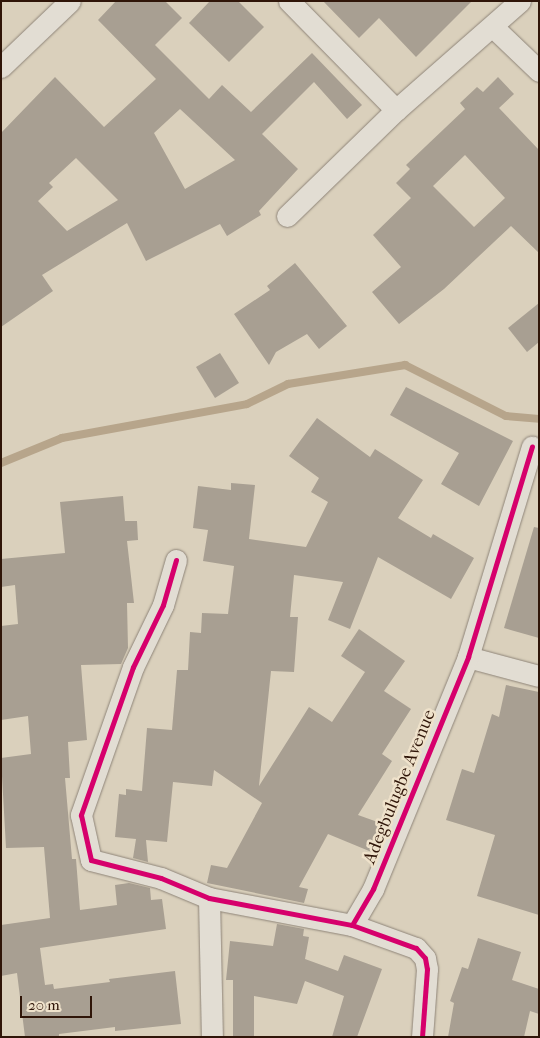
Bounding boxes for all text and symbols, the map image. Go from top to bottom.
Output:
street label: Adegbulugbe Avenue [359,707,441,867]
scale bar [22,986,95,1018]
text: 20 m [28,996,60,1014]

